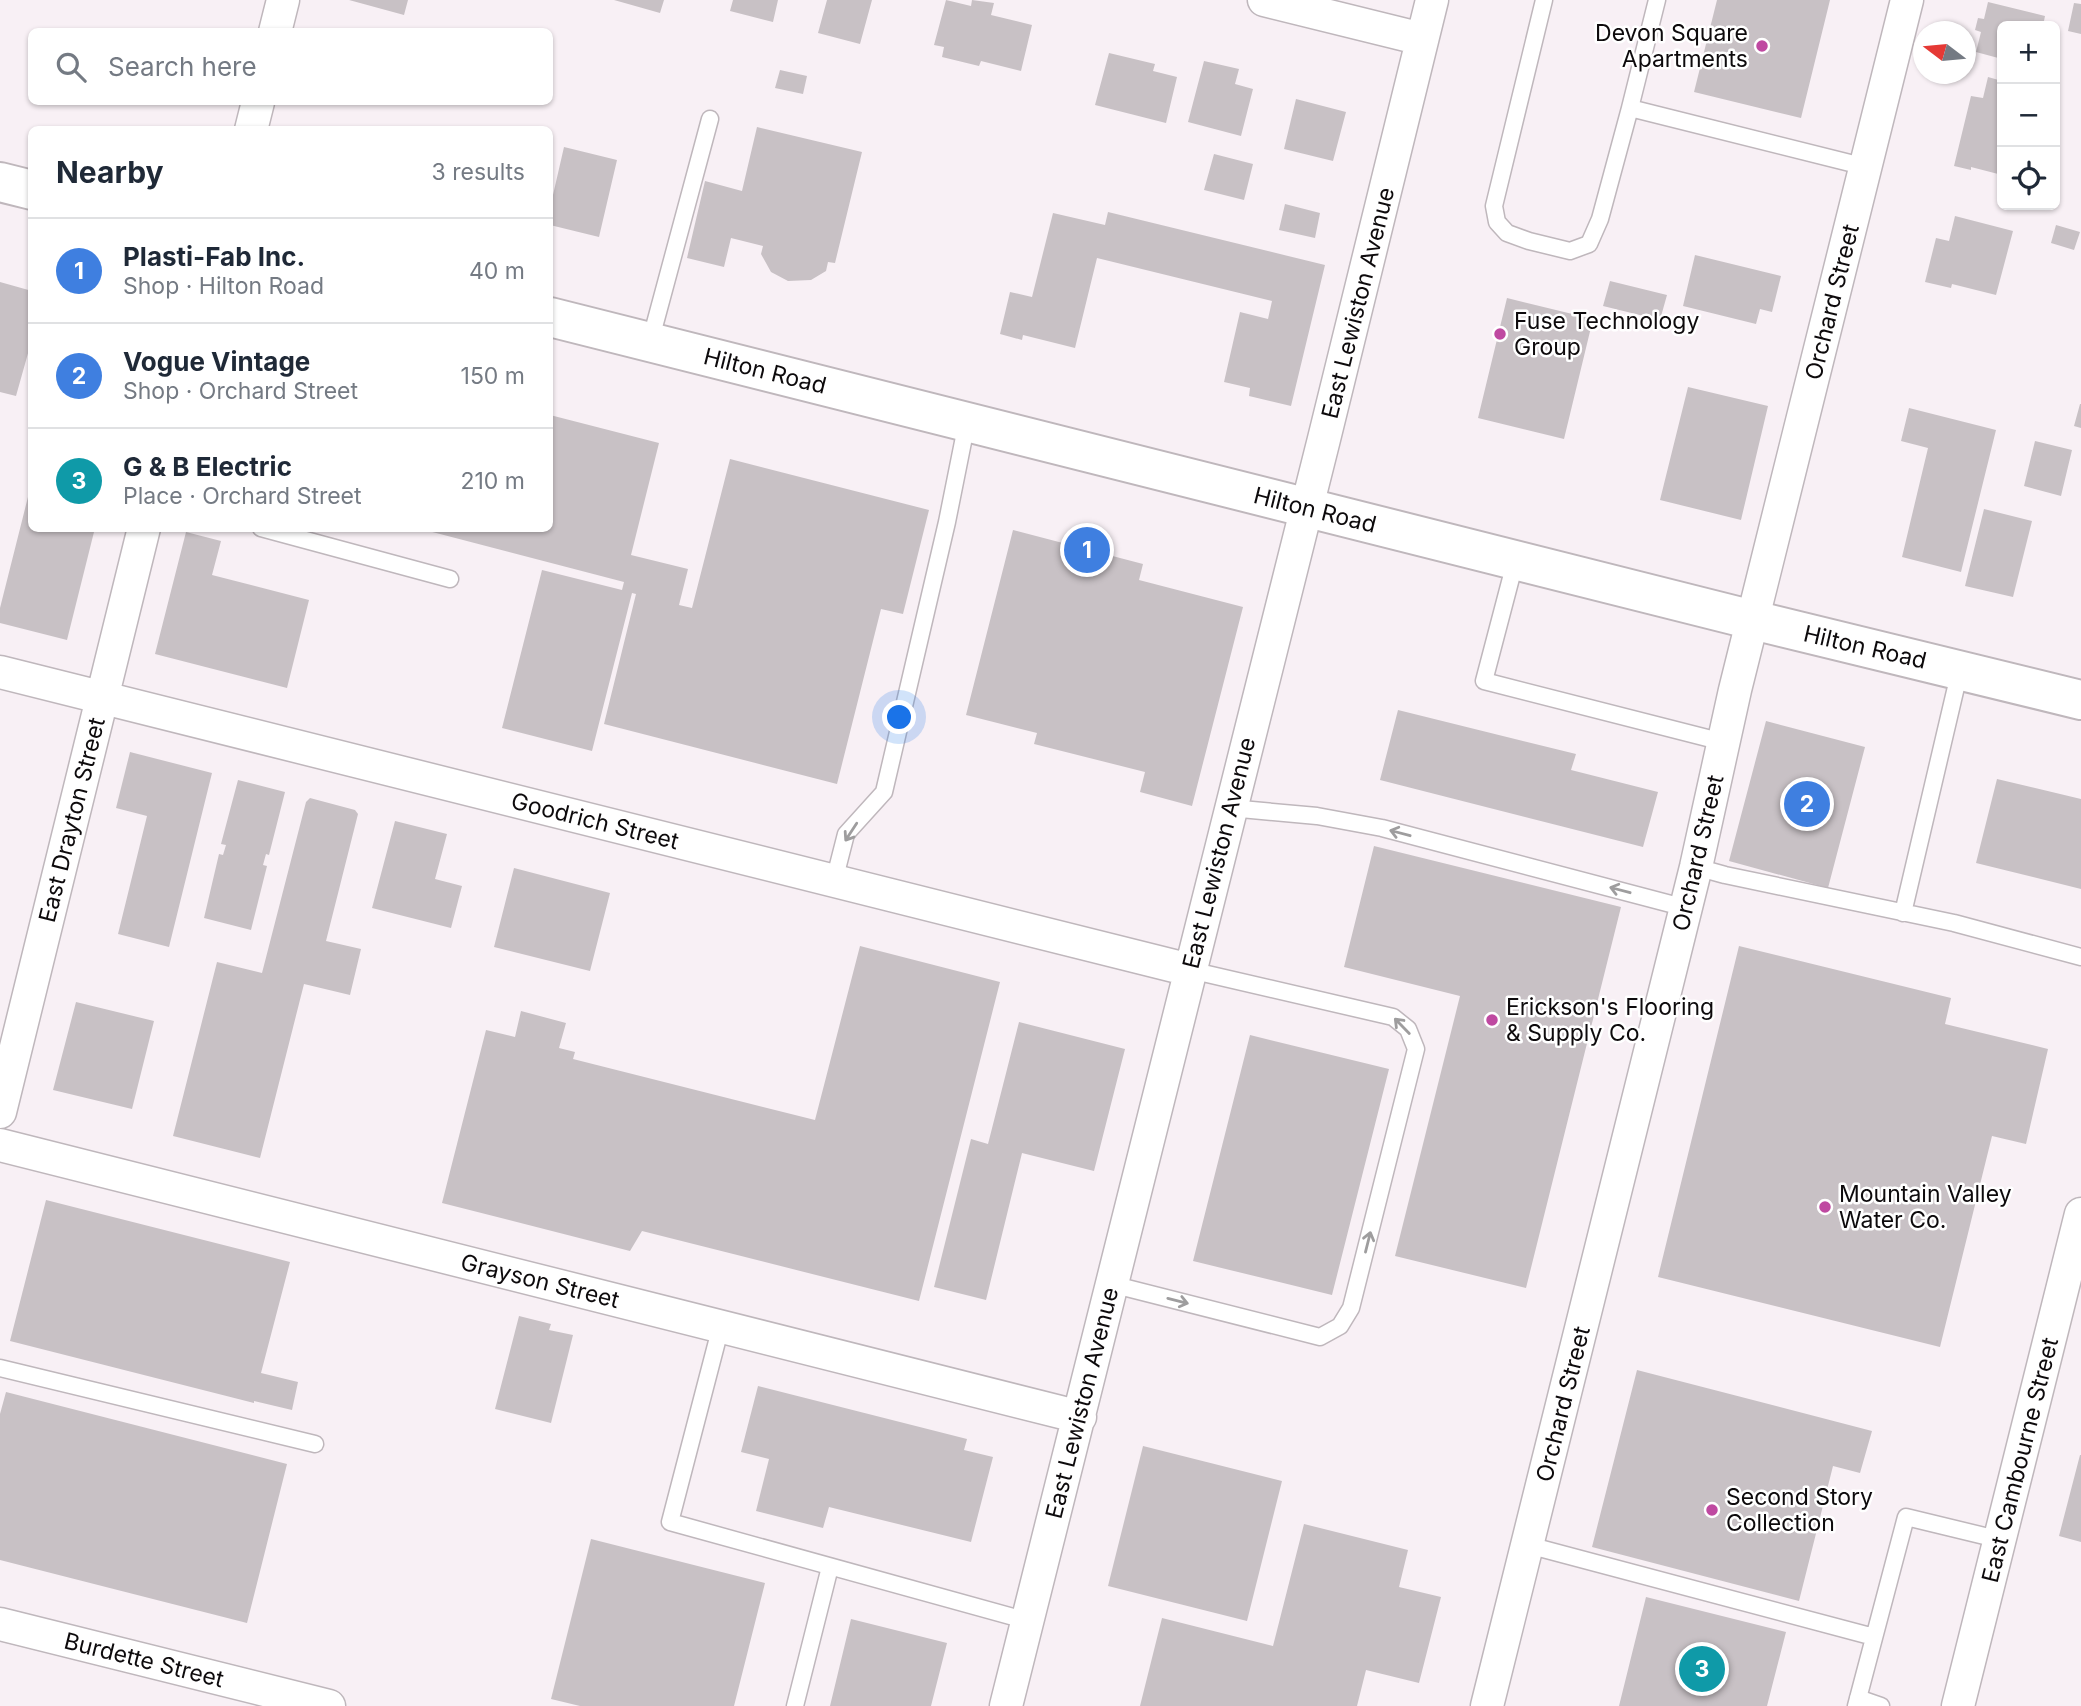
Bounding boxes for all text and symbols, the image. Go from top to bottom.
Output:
place label: Devon Square Apartments [1595,19,1748,73]
north arrow [1913,21,1976,84]
map controls [1997,21,2060,210]
button: + [1997,21,2060,84]
search box [28,28,553,105]
marker: Devon Square Apartments [1754,38,1770,54]
icon: search [52,48,90,86]
text: Search here [108,51,257,82]
button: − [1997,84,2060,147]
button: locate [1997,147,2060,210]
text: Nearby [56,154,164,190]
text: 3 results [432,158,525,186]
street label: East Lewiston Avenue [1316,184,1400,422]
street label: Orchard Street [1799,221,1865,383]
text: Plasti-Fab Inc. [123,241,305,272]
text: 1 [74,257,84,285]
text: 40 m [469,257,525,285]
text: Shop · Hilton Road [123,272,324,300]
place label: Fuse Technology Group [1514,307,1699,361]
marker: Fuse Technology Group [1492,326,1508,342]
street label: Hilton Road [701,342,829,400]
text: Vogue Vintage [123,346,310,377]
text: 2 [72,362,86,390]
text: 150 m [461,362,525,390]
text: Shop · Orchard Street [123,377,358,405]
text: G & B Electric [123,451,292,482]
text: 3 [72,467,86,495]
text: 210 m [460,467,525,495]
street label: Hilton Road [1251,481,1379,539]
text: Place · Orchard Street [123,482,362,510]
pin: 1 [1064,524,1110,576]
street label: Hilton Road [1801,619,1929,675]
your location [882,700,916,734]
street label: East Drayton Street [33,714,111,925]
street label: East Lewiston Avenue [1177,734,1261,972]
street label: Orchard Street [1666,772,1730,934]
pin: 2 [1784,778,1830,830]
street label: Goodrich Street [508,787,682,855]
one-way arrow [843,822,858,841]
one-way arrow [1389,826,1412,839]
one-way arrow [1609,883,1632,896]
place label: Erickson's Flooring & Supply Co. [1506,993,1714,1047]
marker: Erickson's Flooring & Supply Co. [1484,1012,1500,1028]
one-way arrow [1393,1017,1410,1034]
place label: Mountain Valley Water Co. [1839,1180,2012,1234]
marker: Mountain Valley Water Co. [1817,1199,1833,1215]
one-way arrow [1362,1231,1375,1254]
street label: Grayson Street [458,1248,623,1314]
street label: East Lewiston Avenue [1040,1284,1124,1522]
one-way arrow [1166,1295,1188,1308]
street label: Orchard Street [1530,1323,1596,1485]
street label: East Cambourne Street [1976,1334,2064,1585]
place label: Second Story Collection [1726,1483,1873,1537]
marker: Second Story Collection [1704,1502,1720,1518]
street label: Burdette Street [61,1627,227,1693]
pin: 3 [1679,1643,1725,1695]

